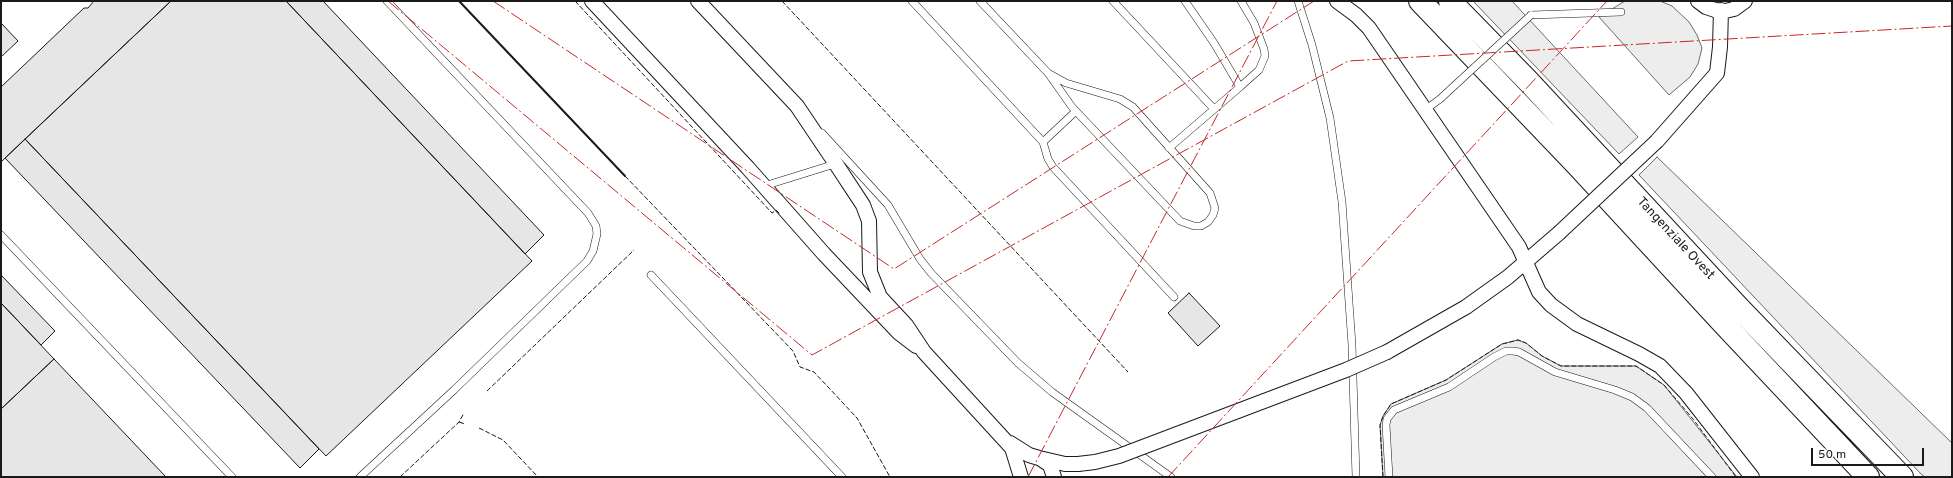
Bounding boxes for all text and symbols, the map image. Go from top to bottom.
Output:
street label: Tangenziale Ovest [1633,195,1717,283]
scale bar [1813,440,1926,466]
text: 50 m [1818,447,1846,463]

